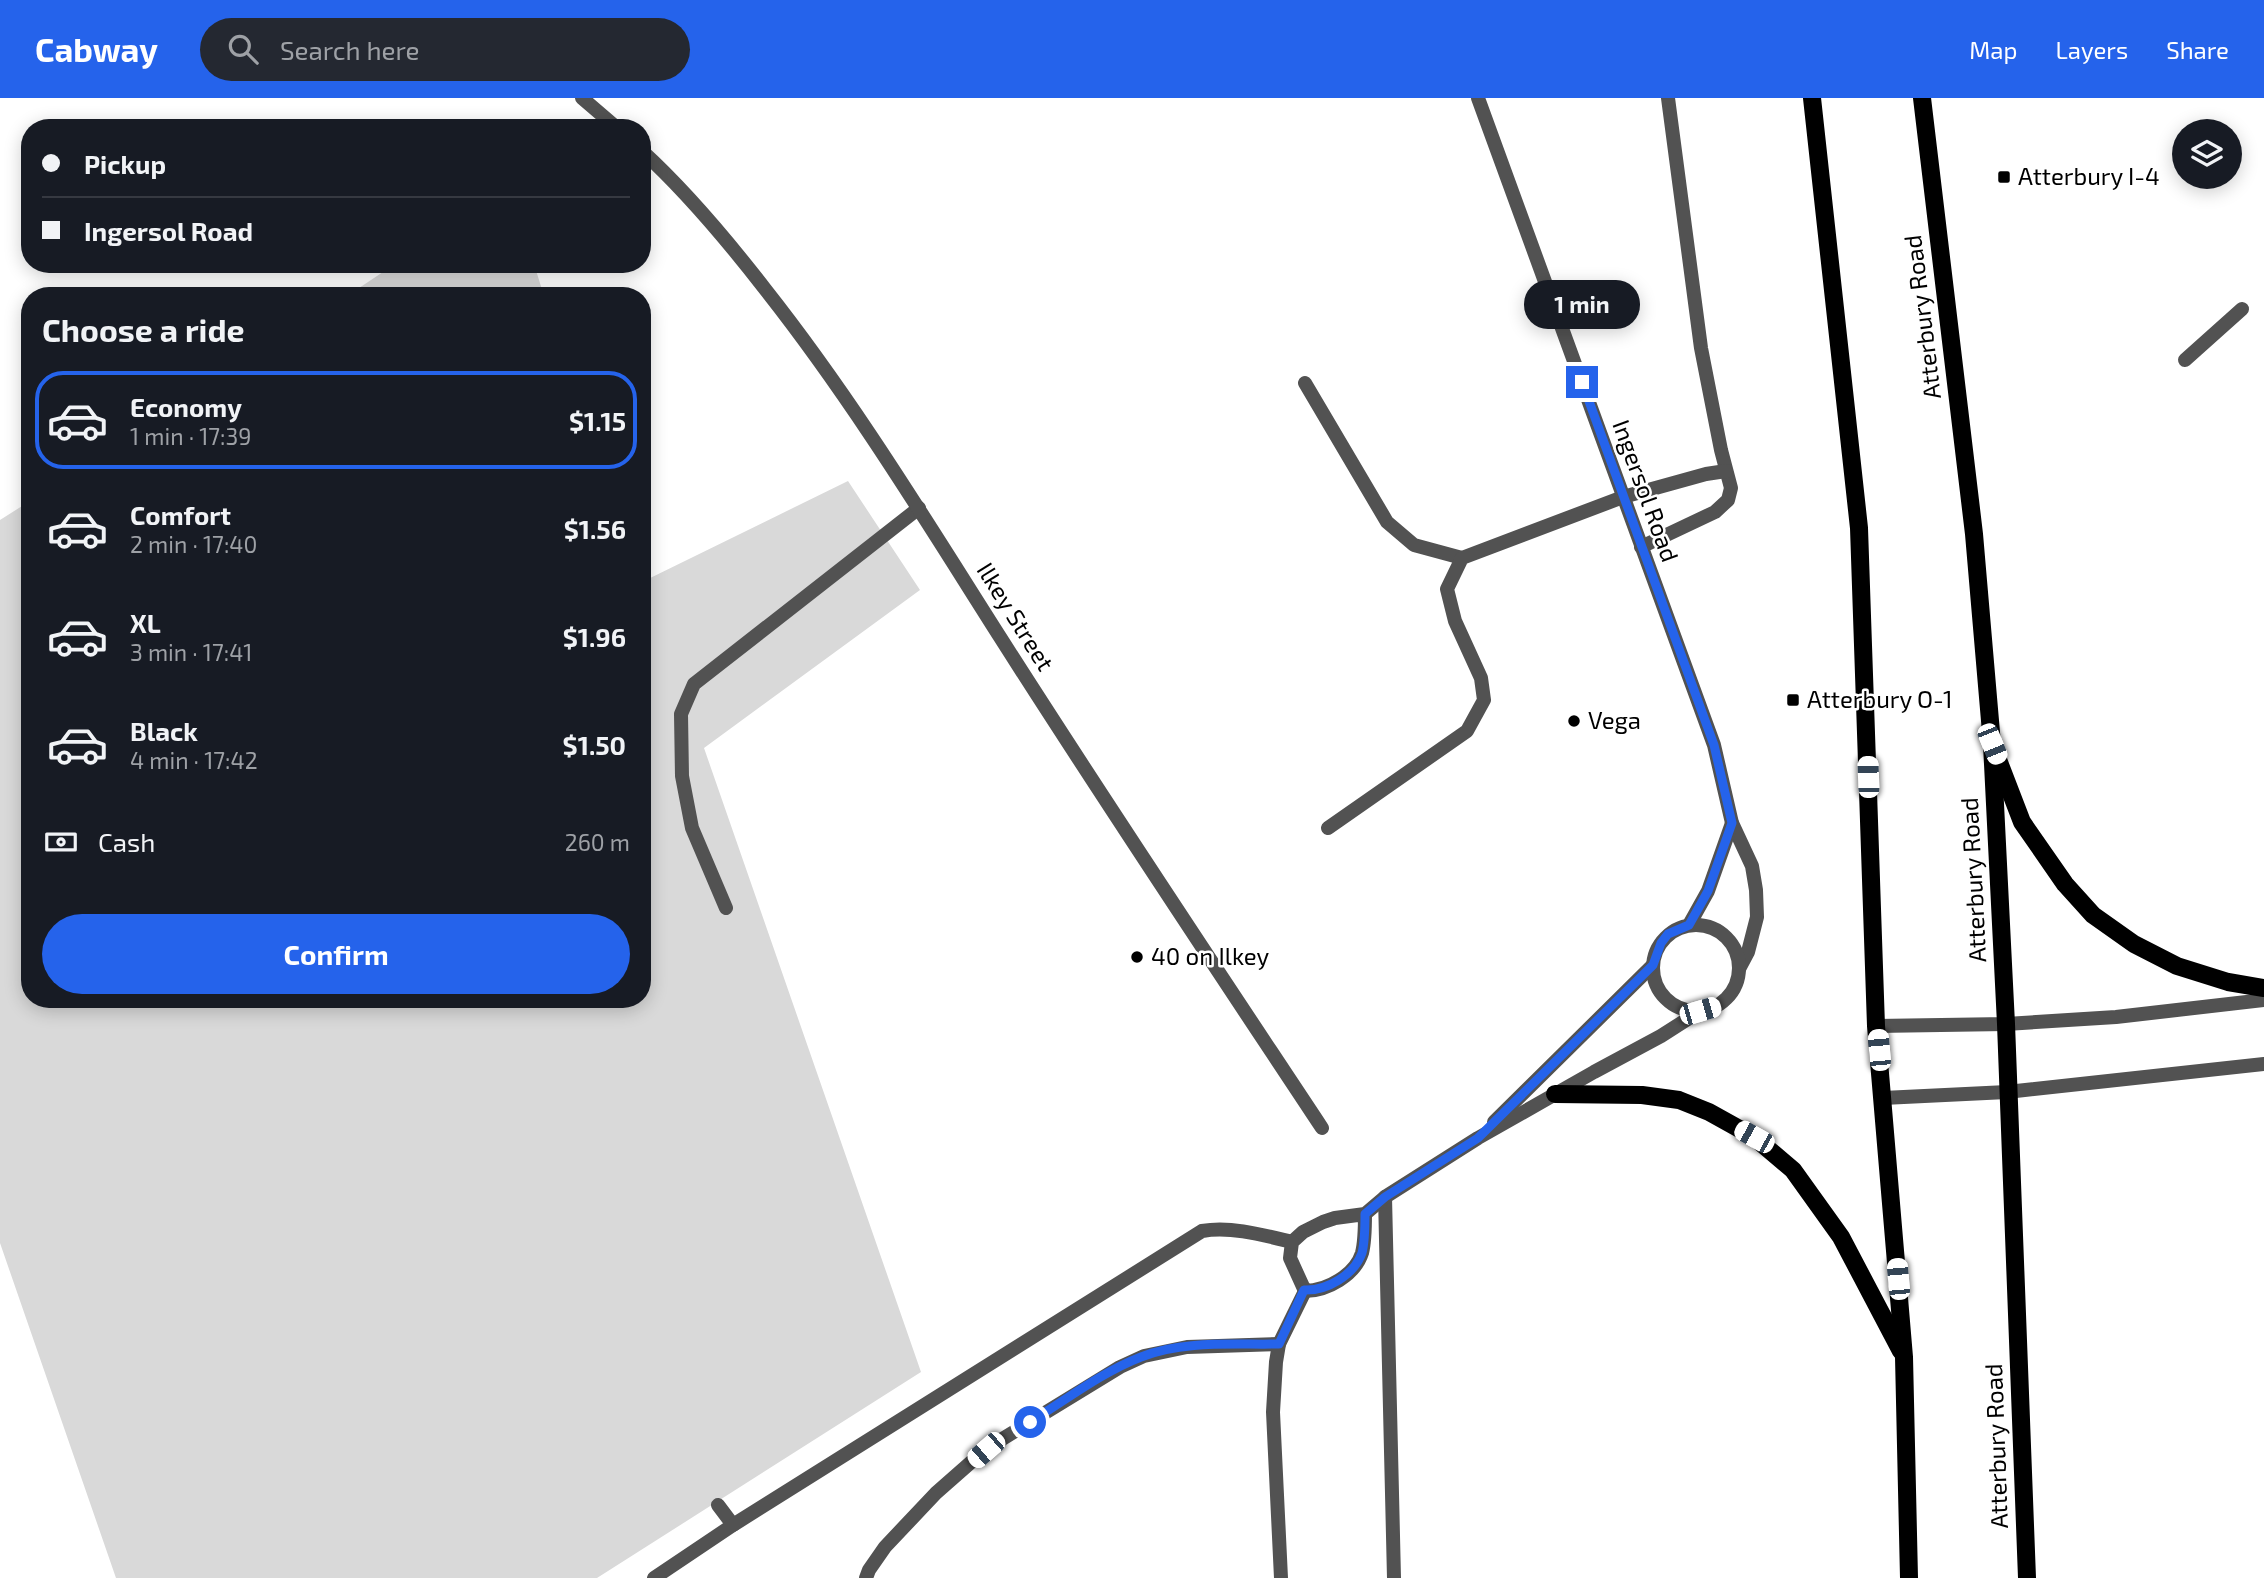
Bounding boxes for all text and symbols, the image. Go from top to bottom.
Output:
search box [200,18,690,81]
text: Cabway [35,29,158,69]
icon: search [224,30,262,68]
text: Search here [280,34,420,65]
text: Map [1969,35,2017,64]
text: Layers [2055,35,2128,64]
text: Share [2166,35,2229,64]
map controls [2172,119,2242,189]
button: layers [2172,119,2242,189]
text: Pickup [84,148,166,179]
place label: Atterbury I-4 [2018,161,2160,190]
marker: Atterbury I-4 [1996,169,2012,185]
text: Ingersol Road [84,215,253,246]
street label: Atterbury Road [1897,233,1946,401]
callout: 1 min [1524,280,1640,330]
text: 1 min [1554,290,1610,318]
text: Choose a ride [42,310,245,348]
route end [1566,366,1598,398]
icon: car [46,389,109,452]
text: Economy [130,391,242,422]
text: $1.15 [569,405,626,436]
street label: Ingersol Road [1607,416,1686,565]
text: 1 min · 17:39 [130,422,252,450]
icon: car [46,497,109,560]
text: Comfort [130,499,231,530]
text: $1.56 [564,513,626,544]
text: 2 min · 17:40 [130,530,257,558]
street label: Ilkey Street [972,557,1061,676]
icon: car [46,605,109,668]
text: XL [130,607,161,638]
text: $1.96 [563,621,626,652]
text: 3 min · 17:41 [130,638,252,666]
place label: Atterbury O-1 [1807,684,1953,713]
marker: Atterbury O-1 [1785,692,1801,708]
place label: Vega [1588,705,1641,734]
icon: car [46,713,109,776]
marker: Vega [1566,713,1582,729]
text: Black [130,715,198,746]
car [1975,721,2010,767]
text: $1.50 [563,729,626,760]
text: 4 min · 17:42 [130,746,258,774]
car [1857,756,1880,798]
street label: Atterbury Road [1954,797,1991,963]
icon: cash [42,823,80,861]
text: Cash [98,826,155,857]
text: 260 m [565,828,630,856]
button: Confirm [42,914,630,994]
place label: 40 on Ilkey [1151,941,1270,970]
marker: 40 on Ilkey [1129,949,1145,965]
car [1677,995,1724,1027]
car [1867,1028,1892,1072]
car [1731,1118,1778,1156]
car [1886,1257,1911,1301]
street label: Atterbury Road [1978,1363,2013,1529]
route start [1014,1406,1046,1438]
car [964,1428,1009,1472]

